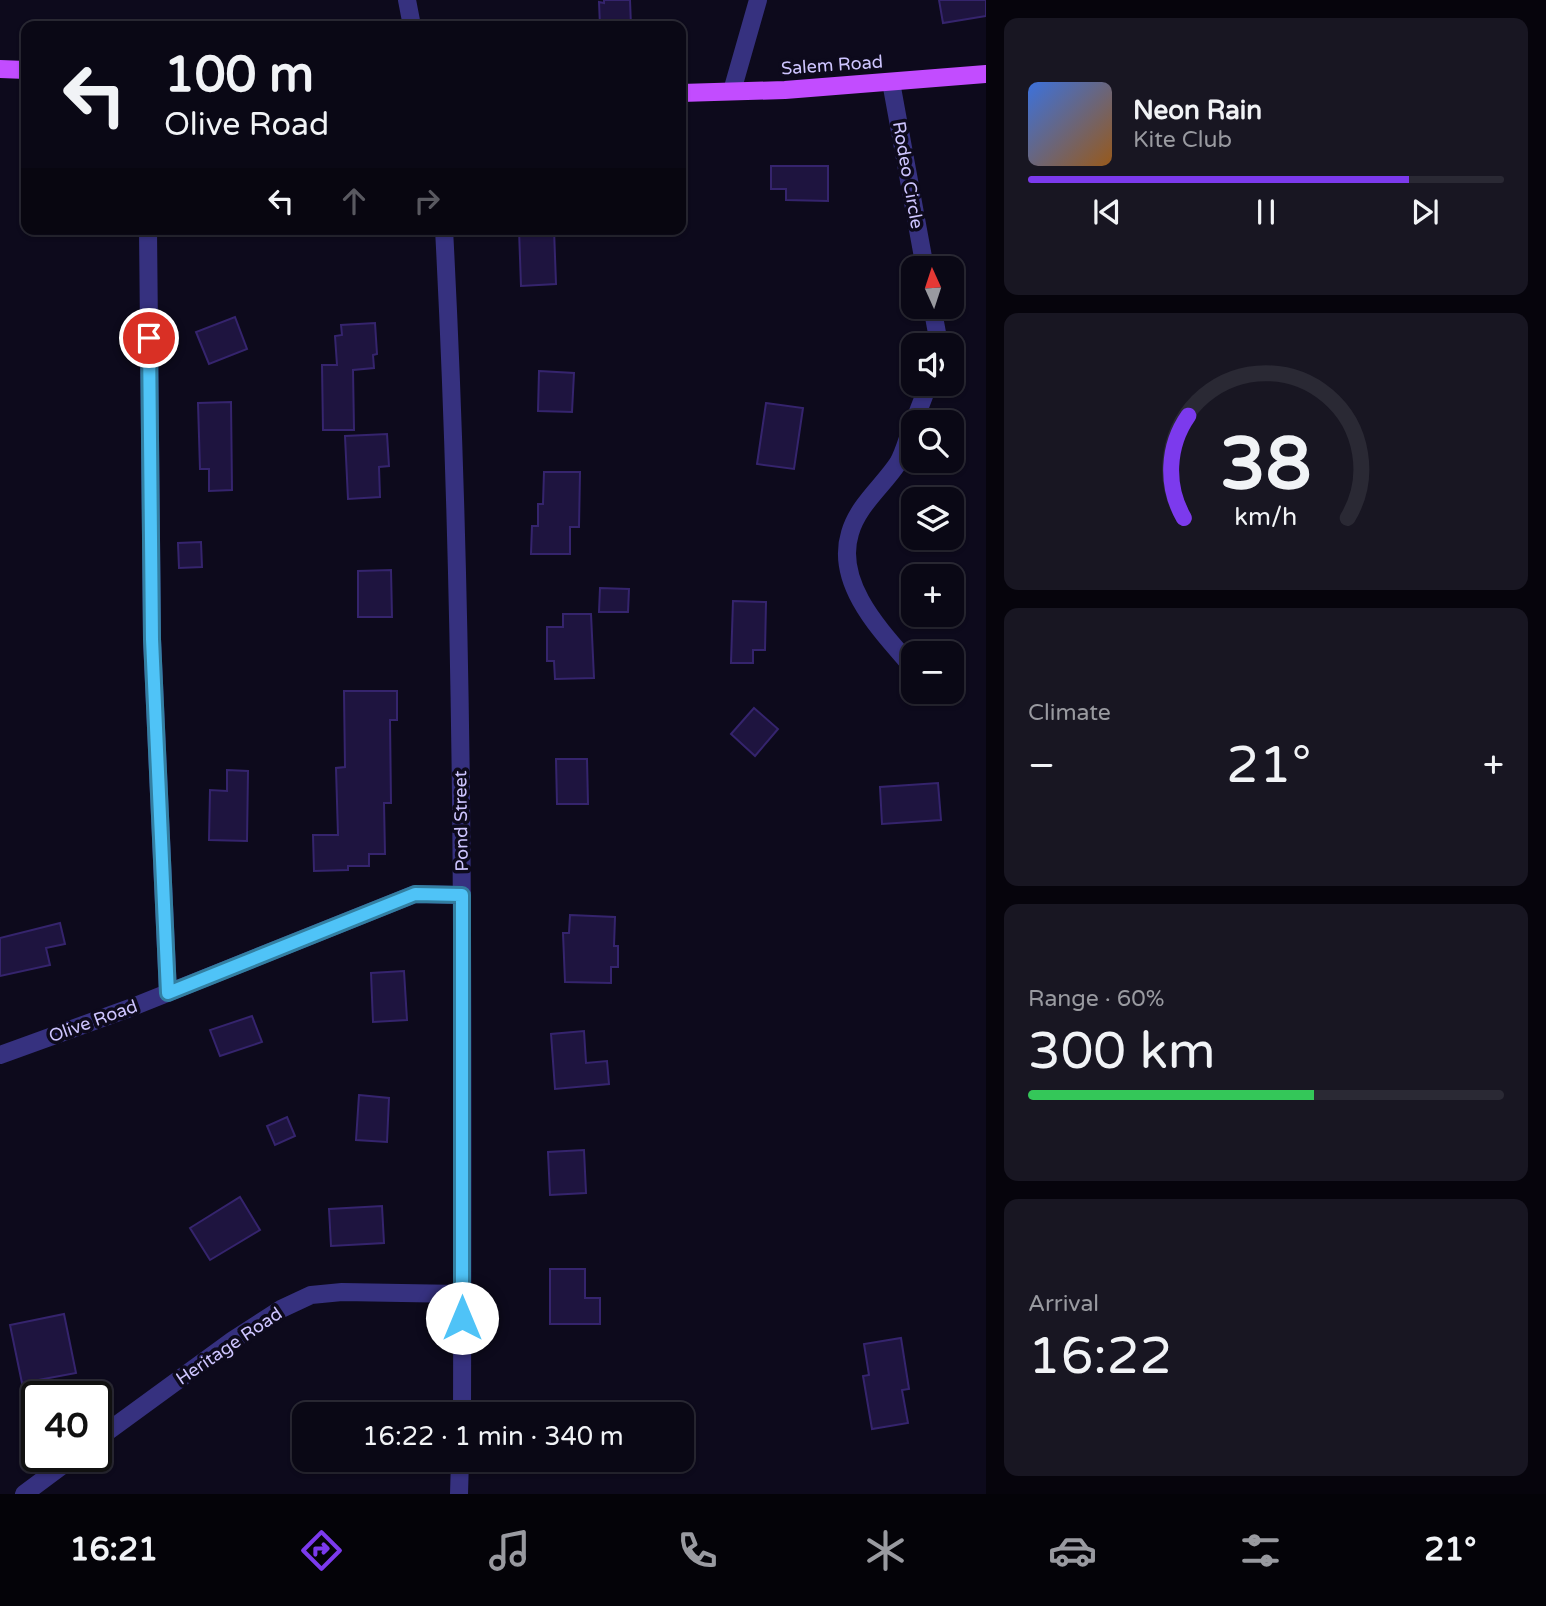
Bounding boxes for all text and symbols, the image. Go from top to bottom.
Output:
text: 100 m [164,46,314,105]
icon: left [49,49,140,140]
street label: Salem Road [780,50,884,80]
text: Neon Rain [1133,95,1262,126]
text: Olive Road [164,106,329,144]
street label: Rodeo Circle [888,120,928,230]
text: Kite Club [1133,126,1232,154]
icon: left [262,182,300,220]
icon: ahead [335,182,373,220]
icon: right [408,182,446,220]
icon: previous [1088,193,1126,231]
icon: pause [1247,193,1285,231]
icon: next [1406,193,1444,231]
north arrow [901,256,964,318]
map controls [901,256,964,704]
pin [119,308,179,368]
icon: arrive [130,319,168,357]
button: sound [901,333,964,396]
button: search [901,410,964,473]
text: 38 [1220,421,1312,509]
button: layers [901,487,964,550]
text: km/h [1235,502,1297,532]
button: + [901,564,964,627]
button: − [901,641,964,704]
text: Climate [1028,699,1111,727]
text: 21° [1226,734,1311,797]
text: − [1028,743,1055,789]
text: + [1483,743,1504,789]
street label: Pond Street [449,770,473,872]
text: Range · 60% [1028,985,1164,1013]
street label: Olive Road [46,995,140,1047]
text: 300 km [1028,1020,1216,1083]
position arrow [425,1281,499,1355]
text: Arrival [1028,1290,1099,1318]
street label: Heritage Road [172,1302,286,1390]
text: 16:22 [1028,1325,1172,1388]
speed limit sign: 40 [21,1381,112,1472]
text: 16:22 · 1 min · 340 m [362,1421,624,1452]
icon: directions [297,1526,346,1575]
icon: music [485,1526,534,1575]
icon: phone [673,1526,722,1575]
icon: climate [861,1526,910,1575]
icon: car [1048,1526,1097,1575]
icon: filters [1236,1526,1285,1575]
text: 16:21 [69,1531,158,1569]
text: 21° [1424,1531,1476,1569]

